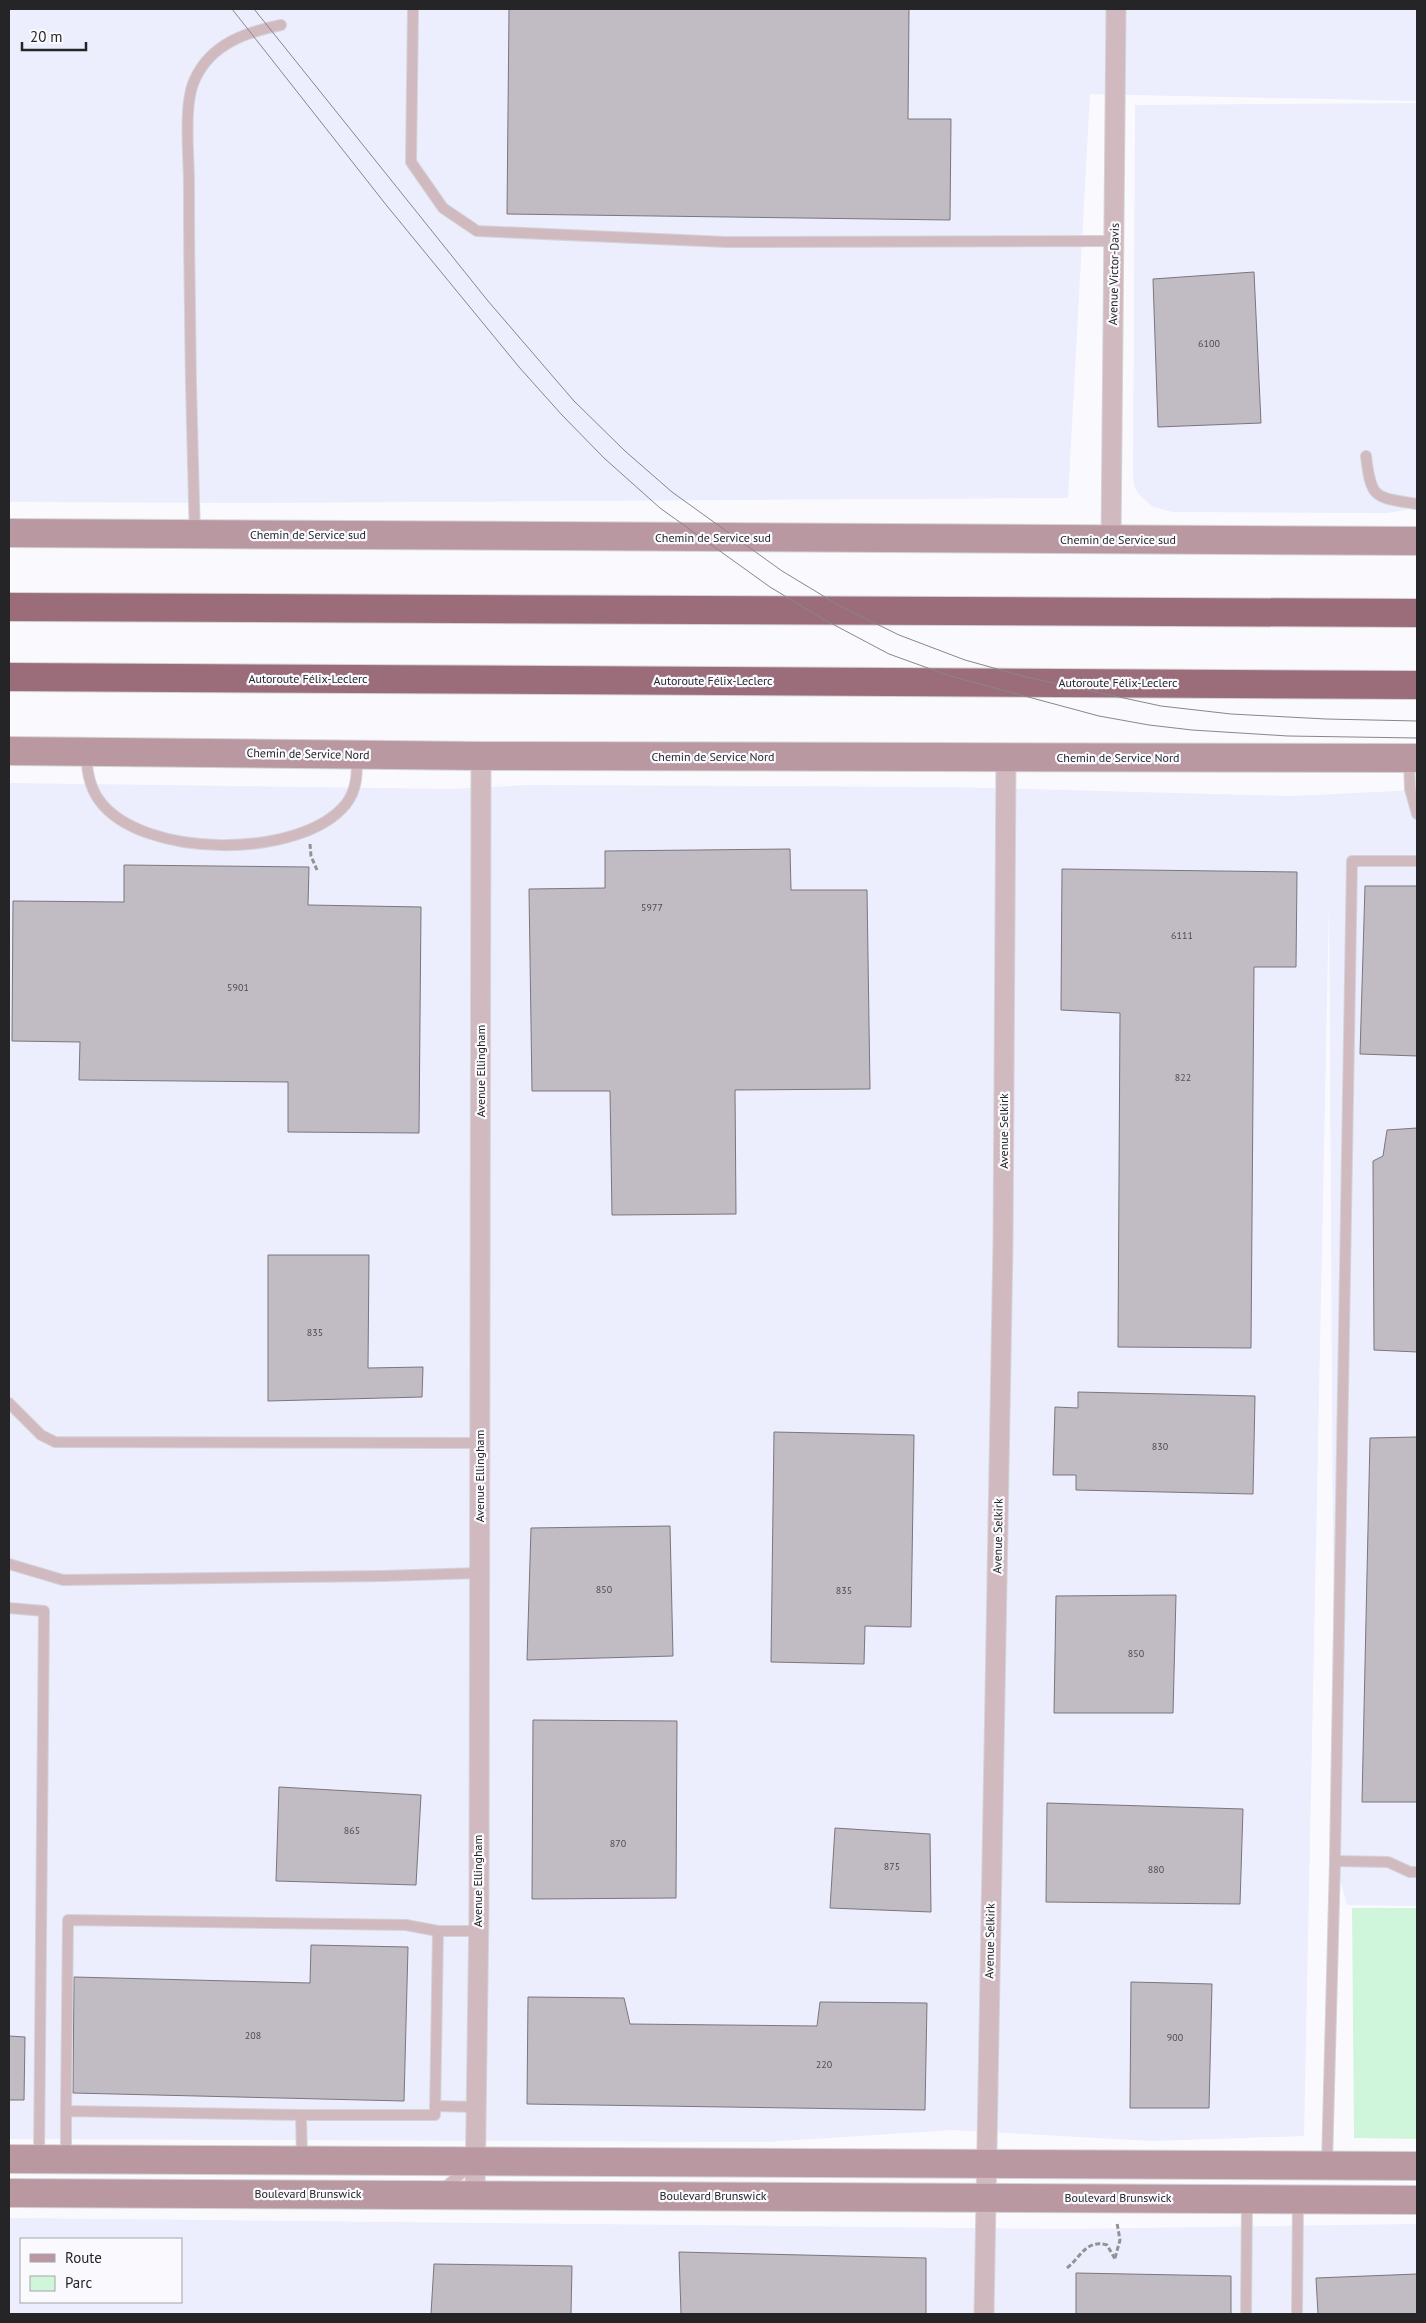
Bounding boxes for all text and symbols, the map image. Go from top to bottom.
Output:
scale bar [22,20,86,52]
text: 20 m [30,27,63,46]
street label: Avenue Victor-Davis [1105,223,1122,325]
house number: 6100 [1198,337,1220,350]
street label: Chemin de Service sud [250,527,366,542]
street label: Chemin de Service sud [655,530,771,545]
street label: Chemin de Service sud [1060,532,1176,547]
street label: Autoroute Félix-Leclerc [248,671,368,686]
street label: Autoroute Félix-Leclerc [653,673,773,688]
street label: Autoroute Félix-Leclerc [1058,675,1178,690]
street label: Chemin de Service Nord [246,745,370,762]
street label: Chemin de Service Nord [651,749,775,764]
street label: Chemin de Service Nord [1056,750,1180,765]
house number: 5977 [641,901,663,914]
house number: 6111 [1171,929,1193,942]
house number: 5901 [227,981,249,994]
street label: Avenue Ellingham [473,1025,488,1117]
house number: 822 [1175,1071,1191,1084]
street label: Avenue Selkirk [996,1093,1011,1169]
house number: 835 [307,1326,323,1339]
street label: Avenue Ellingham [472,1430,487,1522]
house number: 830 [1152,1440,1169,1453]
street label: Avenue Selkirk [989,1498,1006,1574]
house number: 850 [596,1583,613,1596]
house number: 835 [836,1584,852,1597]
house number: 850 [1128,1647,1145,1660]
house number: 865 [344,1824,360,1837]
street label: Avenue Ellingham [470,1835,485,1927]
house number: 870 [610,1837,627,1850]
house number: 875 [884,1860,900,1873]
house number: 880 [1148,1863,1165,1876]
street label: Avenue Selkirk [981,1903,998,1979]
house number: 208 [245,2029,261,2042]
house number: 900 [1167,2031,1184,2044]
house number: 220 [816,2058,833,2071]
street label: Boulevard Brunswick [254,2186,362,2201]
street label: Boulevard Brunswick [659,2188,767,2203]
street label: Boulevard Brunswick [1064,2190,1172,2205]
legend [20,2238,182,2303]
text: Route [65,2248,102,2267]
text: Parc [65,2273,92,2292]

